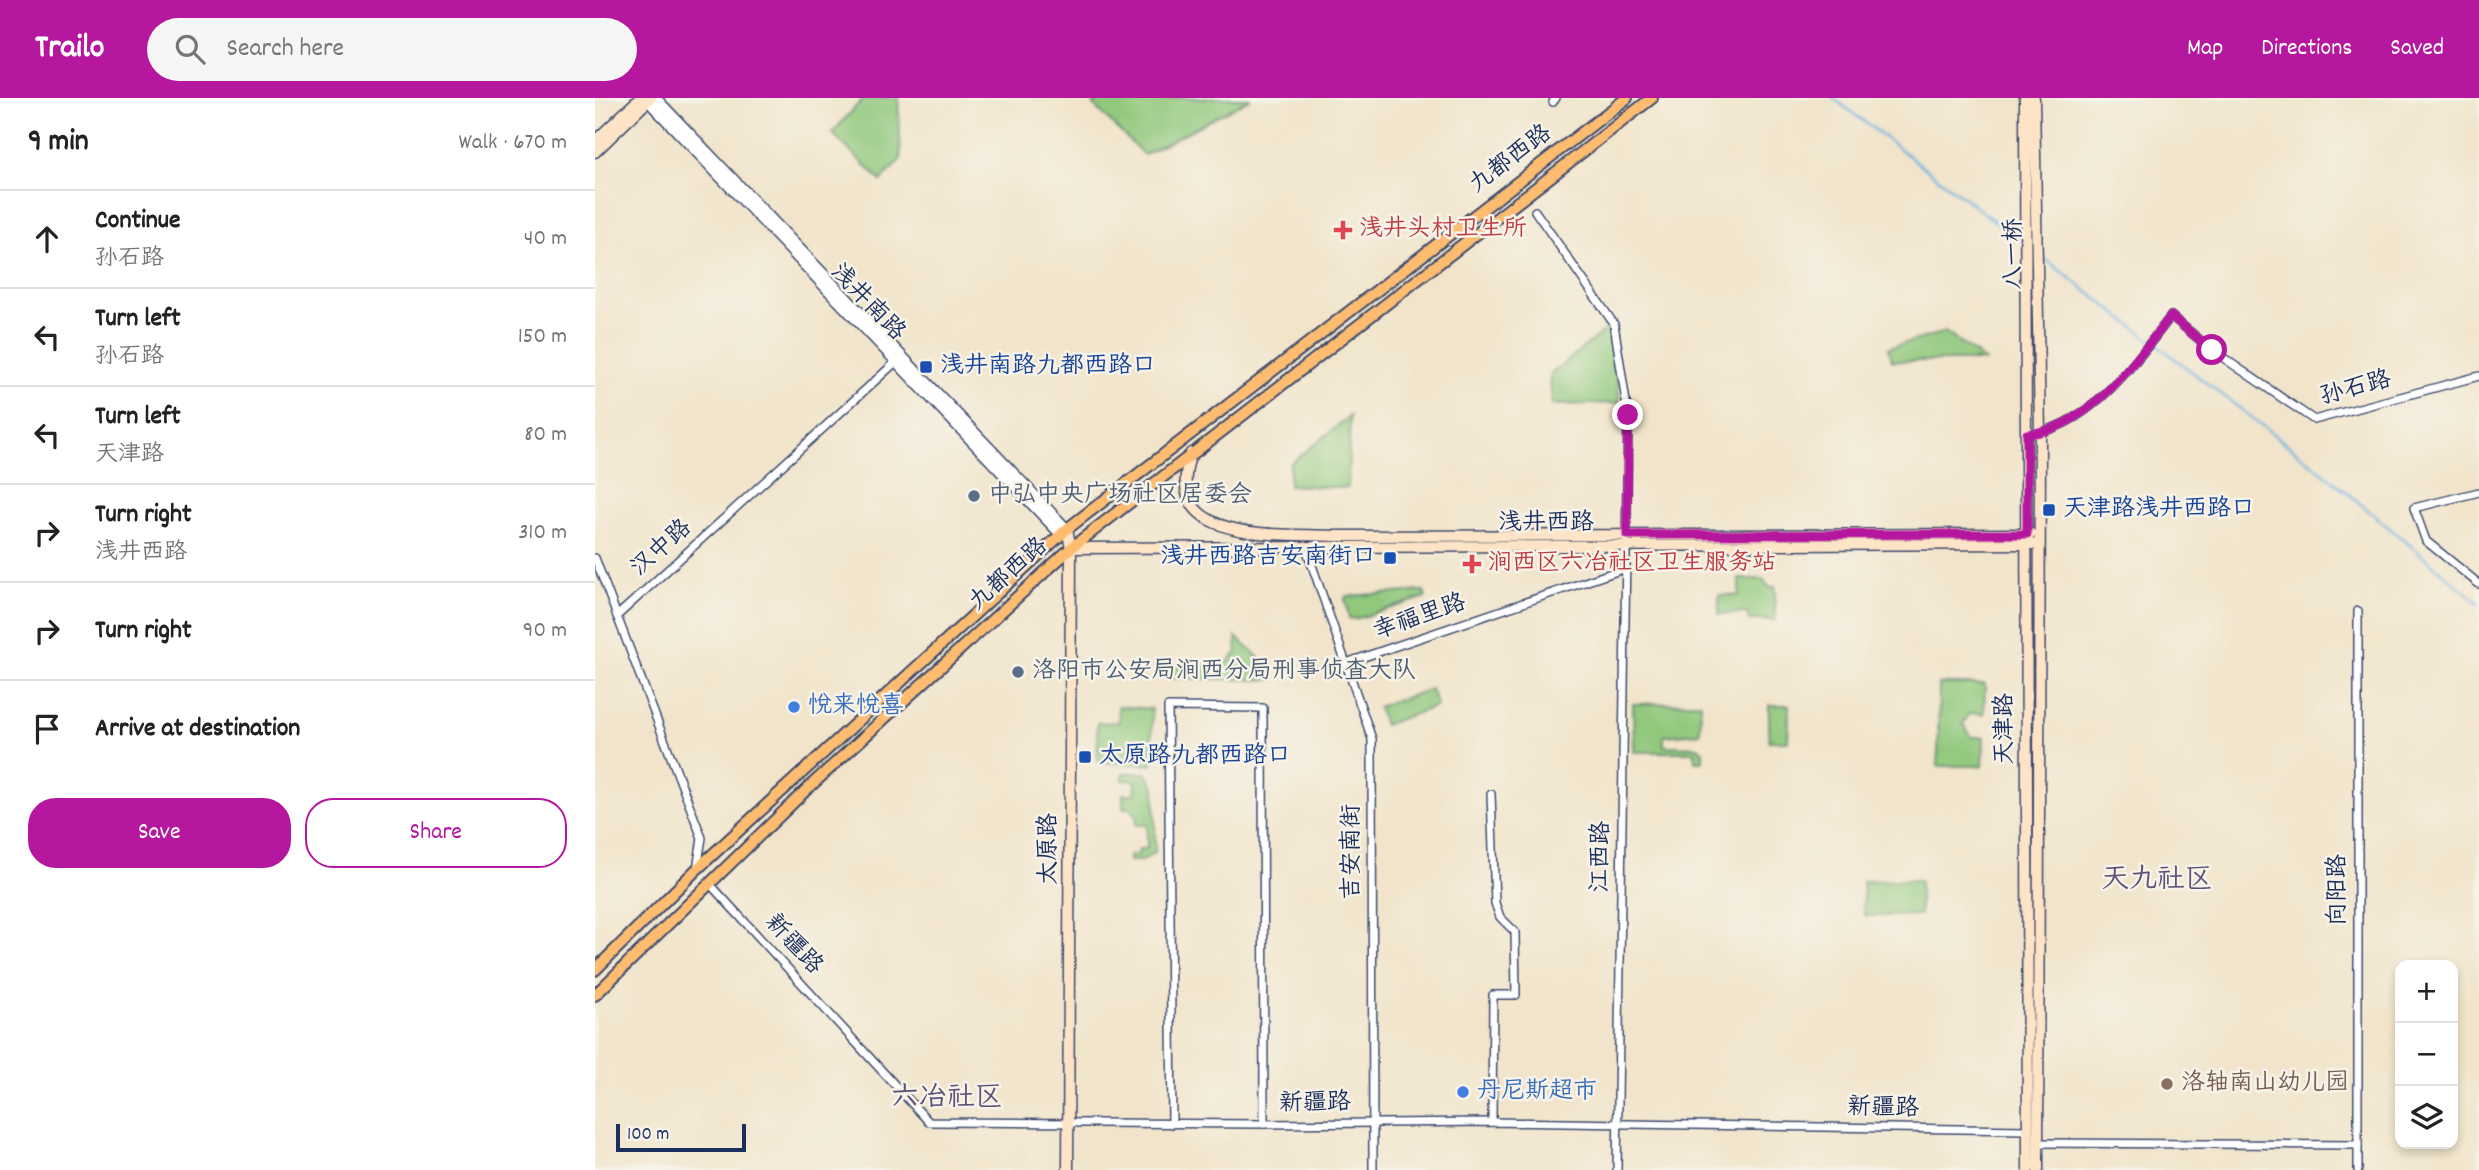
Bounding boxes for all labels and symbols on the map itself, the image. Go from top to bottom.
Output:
street label: 九都西路 [1462,118,1560,202]
place label: 浅井头村卫生所 [1359,213,1527,247]
street label: 八一桥 [1998,218,2032,290]
marker: 浅井头村卫生所 [1333,220,1353,240]
street label: 浅井南路 [821,257,913,349]
route start [2196,334,2227,365]
place label: 浅井南路九都西路口 [940,350,1156,384]
marker: 浅井南路九都西路口 [918,359,934,375]
street label: 孙石路 [2317,363,2395,415]
route end [1612,399,1643,430]
place label: 中弘中央广场社区居委会 [988,479,1252,513]
marker: 中弘中央广场社区居委会 [966,488,982,504]
place label: 天津路浅井西路口 [2063,493,2255,527]
marker: 天津路浅井西路口 [2041,502,2057,518]
street label: 浅井西路 [1498,507,1594,541]
street label: 汉中路 [624,512,700,586]
street label: 九都西路 [962,530,1056,620]
place label: 浅井西路吉安南街口 [1160,541,1376,575]
place label: 涧西区六冶社区卫生服务站 [1488,547,1776,581]
marker: 浅井西路吉安南街口 [1382,550,1398,566]
marker: 涧西区六冶社区卫生服务站 [1462,554,1482,574]
street label: 幸福里路 [1369,586,1471,650]
place label: 洛阳市公安局涧西分局刑事侦查大队 [1032,655,1416,689]
marker: 洛阳市公安局涧西分局刑事侦查大队 [1010,664,1026,680]
place label: 悦来悦喜 [808,690,904,724]
street label: 天津路 [1989,693,2023,765]
marker: 悦来悦喜 [786,699,802,715]
place label: 太原路九都西路口 [1099,740,1291,774]
marker: 太原路九都西路口 [1077,749,1093,765]
street label: 吉安南街 [1336,804,1370,900]
street label: 太原路 [1033,813,1067,885]
street label: 江西路 [1584,821,1620,893]
street label: 向阳路 [2322,854,2356,926]
district label: 天九社区 [2101,862,2213,902]
street label: 新疆路 [756,907,830,983]
place label: 洛轴南山幼儿园 [2181,1067,2349,1101]
place label: 丹尼斯超市 [1477,1075,1597,1109]
marker: 洛轴南山幼儿园 [2159,1076,2175,1092]
district label: 六冶社区 [891,1080,1003,1120]
marker: 丹尼斯超市 [1455,1084,1471,1100]
street label: 新疆路 [1279,1086,1351,1122]
street label: 新疆路 [1847,1091,1919,1127]
scale bar [616,1121,745,1153]

